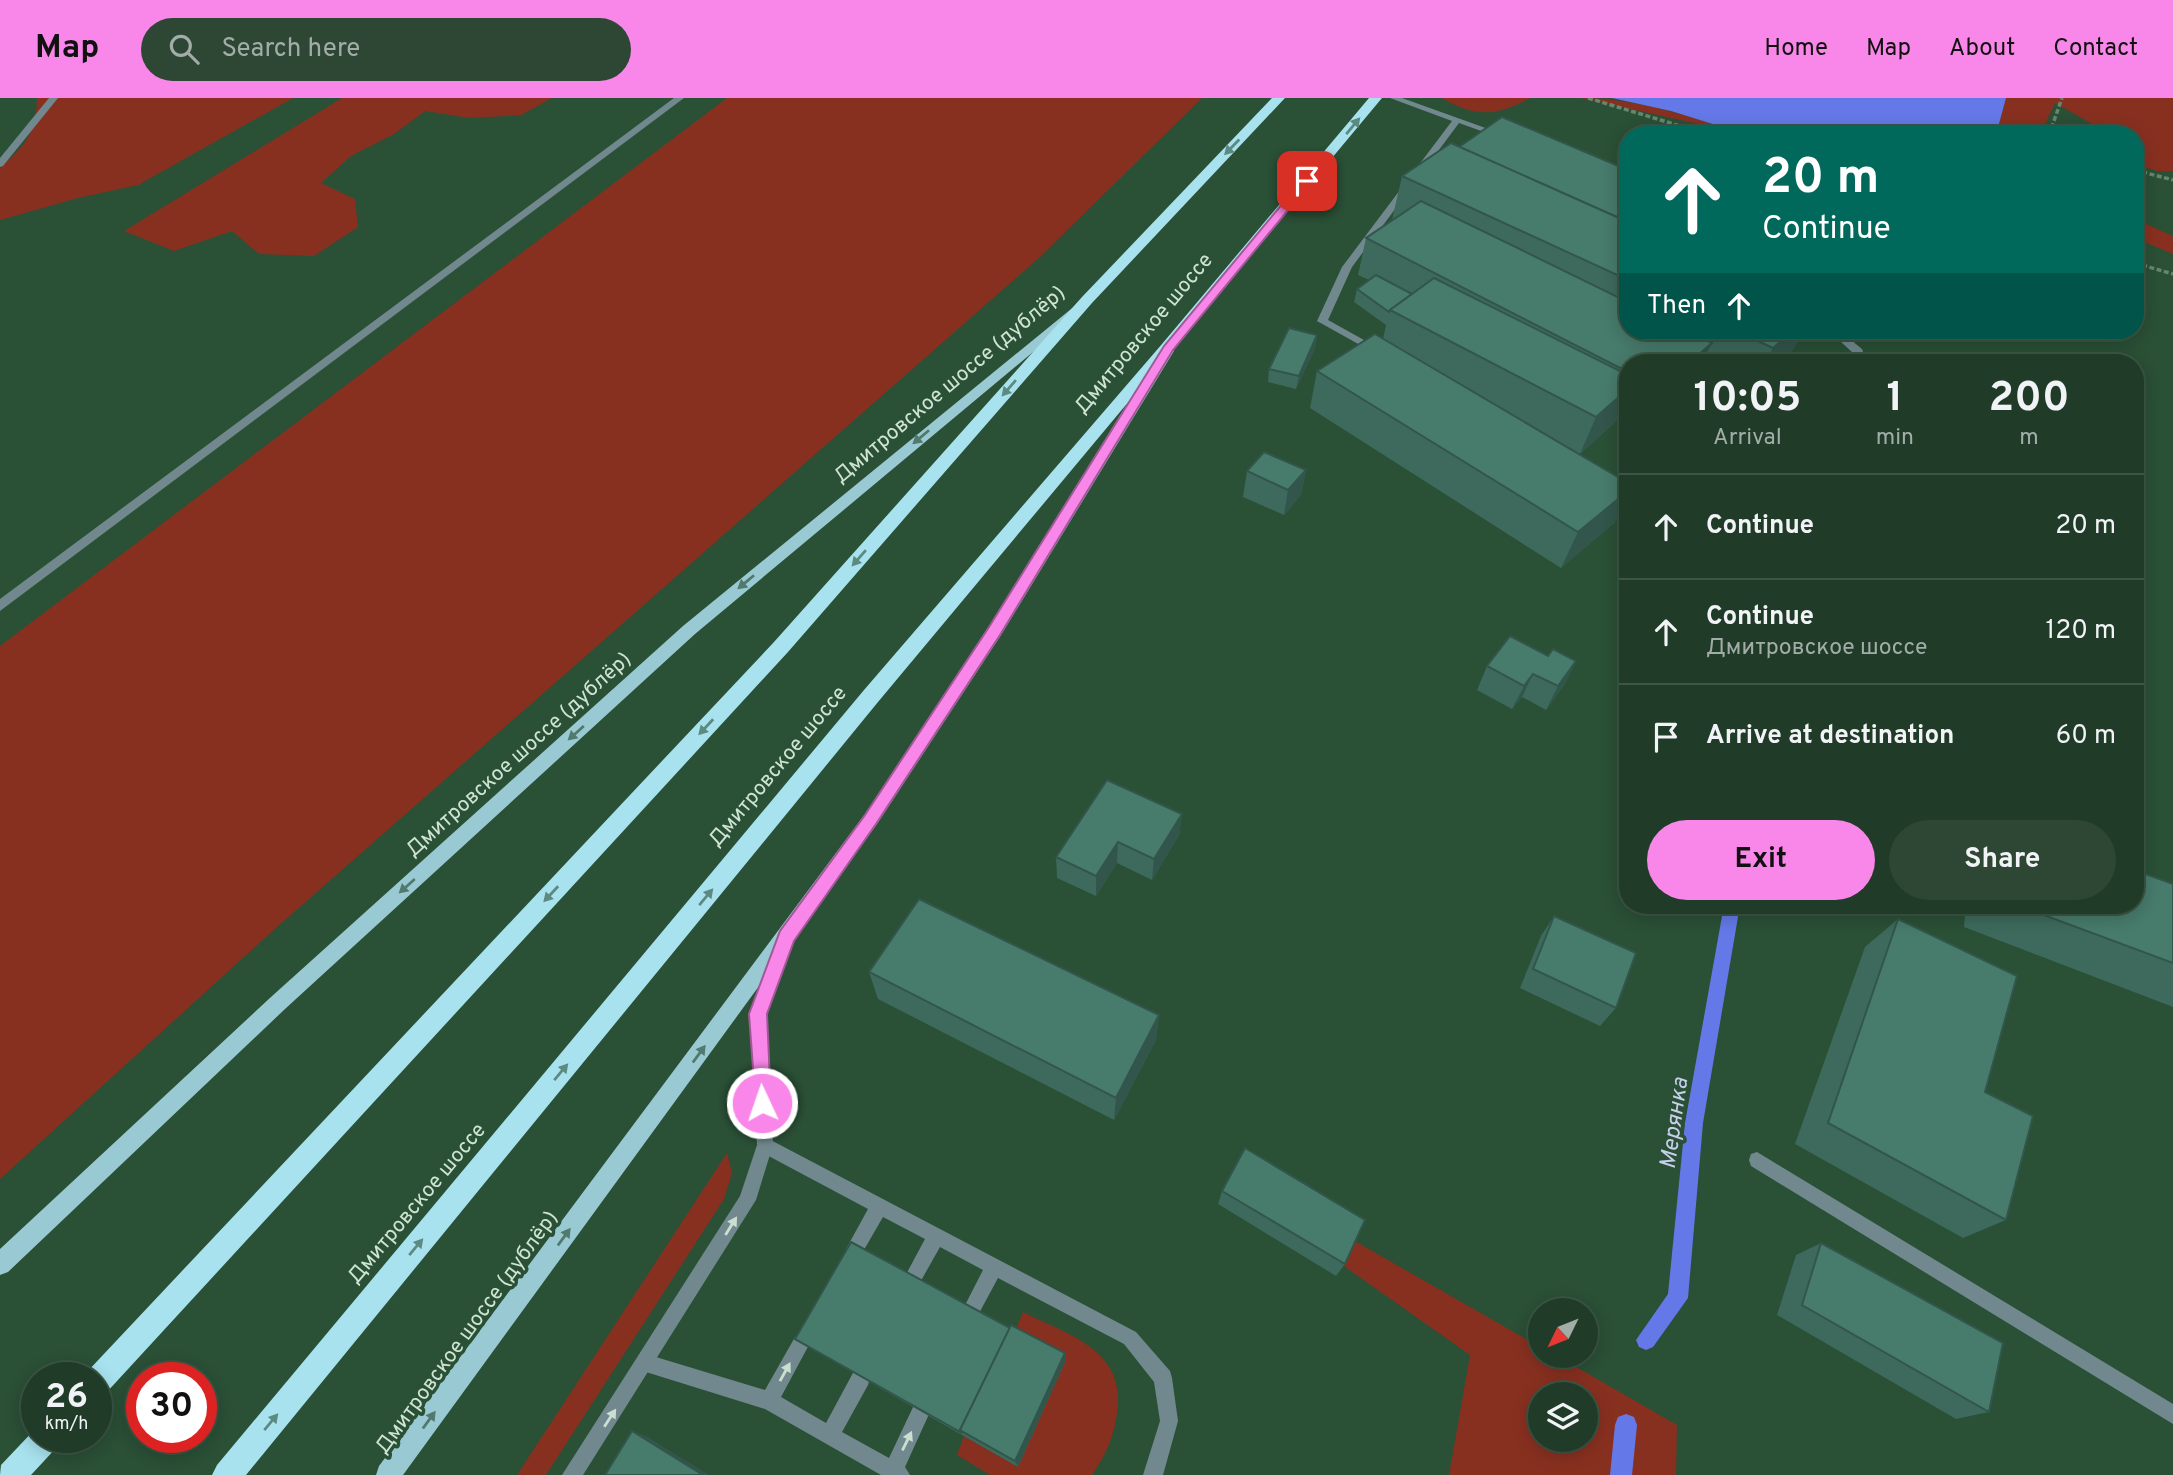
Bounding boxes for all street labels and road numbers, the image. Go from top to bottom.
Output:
street label: Дмитровское шоссе [1069,248,1219,420]
street label: Дмитровское шоссе (дублёр) [828,280,1072,490]
street label: Дмитровское шоссе (дублёр) [400,646,638,864]
street label: Дмитровское шоссе [703,681,853,853]
street label: Дмитровское шоссе [342,1118,492,1290]
street label: Дмитровское шоссе (дублёр) [370,1206,565,1460]

